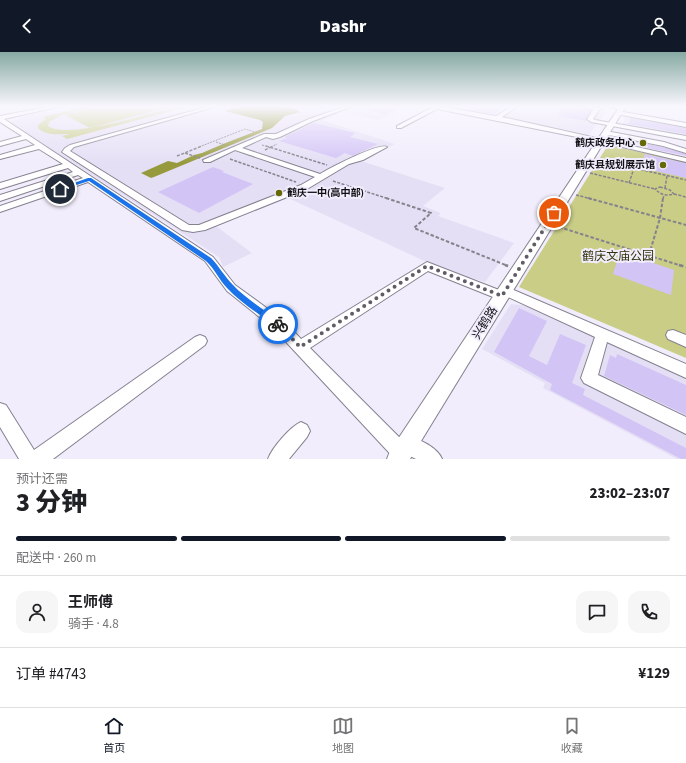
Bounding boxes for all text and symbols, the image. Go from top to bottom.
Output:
text: Dashr [320,14,366,39]
icon: back [16,15,38,37]
icon: person [648,15,670,37]
place label: 鹤庆政务中心 [575,136,635,150]
marker: 鹤庆政务中心 [638,138,648,148]
place label: 鹤庆县规划展示馆 [575,158,655,172]
marker: 鹤庆县规划展示馆 [658,160,668,170]
pin [43,172,77,206]
icon: home [49,178,71,200]
place label: 鹤庆一中(高中部) [287,186,364,200]
marker: 鹤庆一中(高中部) [274,188,284,198]
pin [537,196,571,230]
icon: bag [543,202,565,224]
park label: 鹤庆文庙公园 [582,248,654,265]
street label: 兴鹤路 [468,303,502,343]
courier [258,304,298,344]
icon: bike [267,313,289,335]
text: 预计还需 [16,470,68,488]
text: 23:02–23:07 [589,483,670,504]
text: 3 分钟 [16,484,87,521]
text: 配送中 · 260 m [16,549,96,567]
button: person [16,591,58,633]
button: chat [576,591,618,633]
button: phone [628,591,670,633]
text: 王师傅 [68,592,113,613]
text: 骑手 · 4.8 [68,615,119,633]
text: ¥129 [638,663,670,684]
text: 订单 #4743 [16,664,86,685]
tab: 首页 [103,715,125,756]
tab: 地图 [332,715,354,756]
tab: 收藏 [561,715,583,756]

